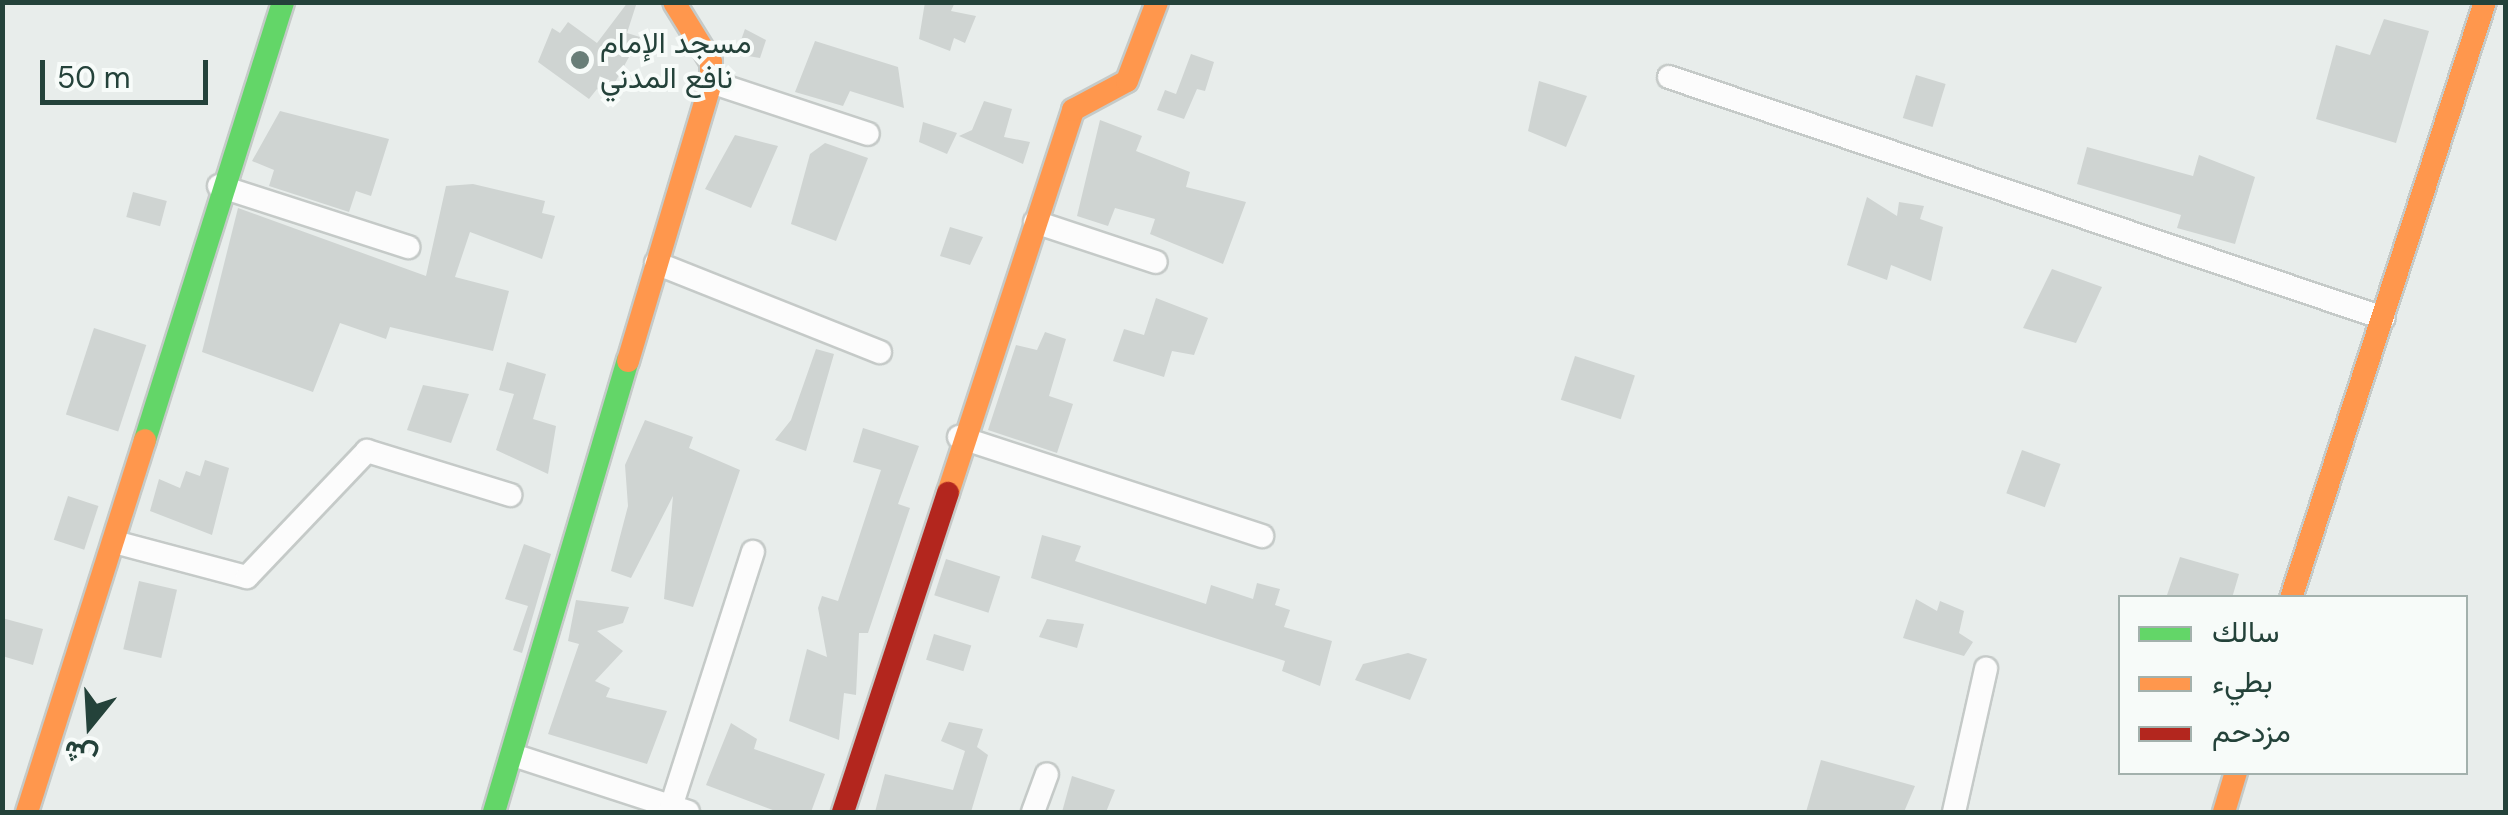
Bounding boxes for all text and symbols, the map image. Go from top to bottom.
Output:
place label: مسجد الإمام نافع المدني [600,25,751,96]
scale bar [45,40,212,102]
marker: مسجد الإمام نافع المدني [569,49,591,71]
text: 50 m [57,58,131,97]
legend [2118,595,2468,775]
text: سالك [2212,612,2279,651]
text: بطيء [2212,662,2273,701]
north arrow [40,675,140,775]
text: مزدحم [2212,712,2291,751]
text: ش [59,731,102,777]

